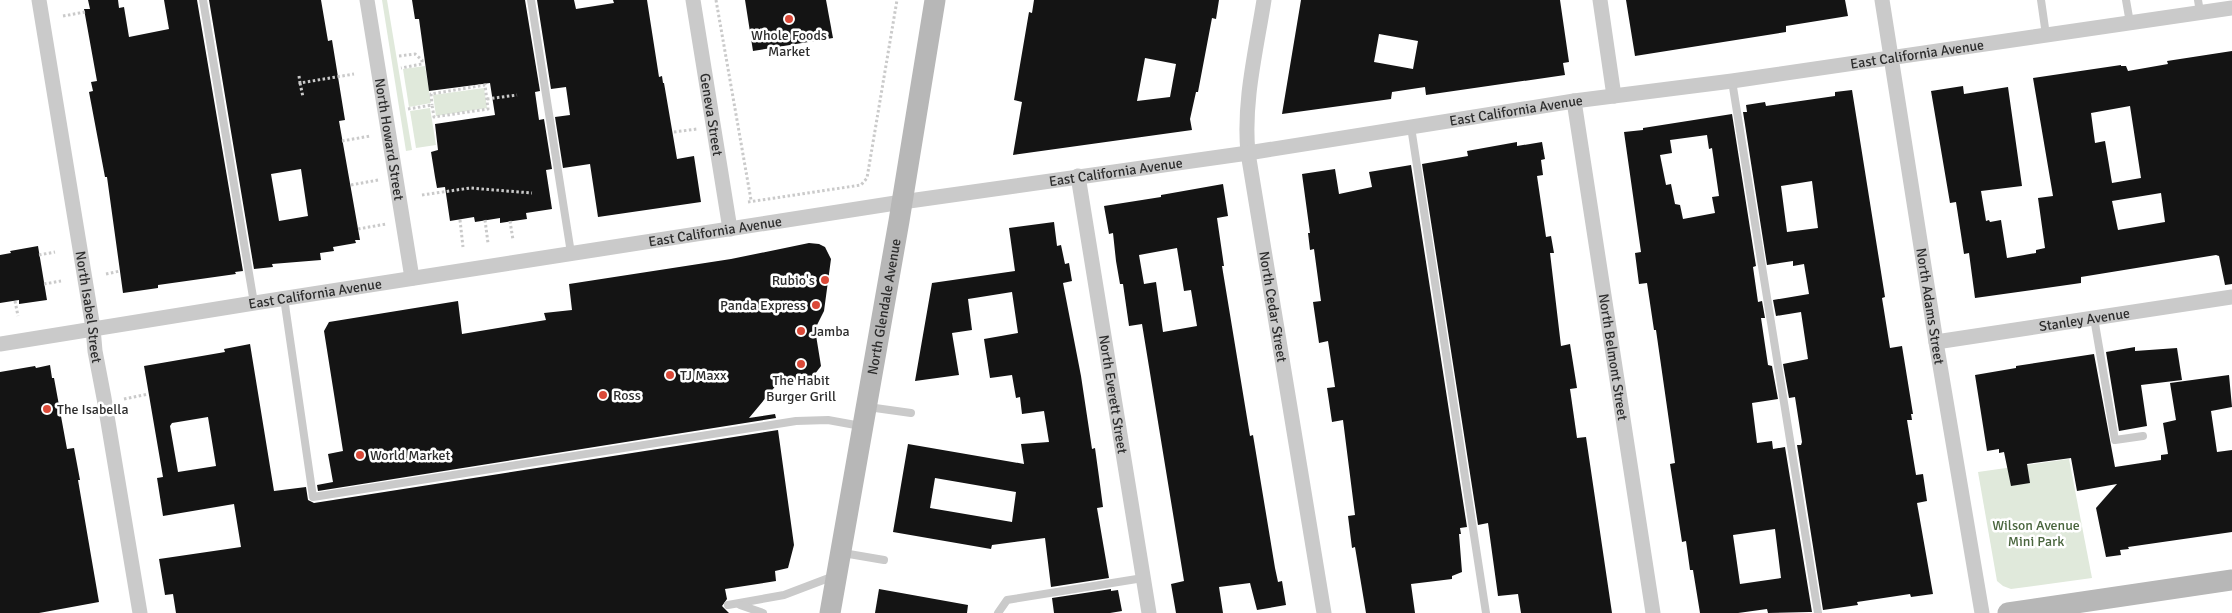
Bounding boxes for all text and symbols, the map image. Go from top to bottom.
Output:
marker: Whole Foods Market [783,13,795,25]
place label: Whole Foods Market [751,27,827,60]
street label: East California Avenue [1849,36,1985,73]
street label: Geneva Street [696,72,726,157]
street label: North Howard Street [371,77,407,202]
street label: East California Avenue [1448,92,1584,130]
street label: East California Avenue [1048,154,1184,190]
street label: East California Avenue [647,213,783,250]
street label: North Glendale Avenue [864,237,905,376]
street label: North Adams Street [1912,247,1948,366]
street label: North Isabel Street [71,250,105,365]
street label: North Cedar Street [1255,250,1290,364]
place label: Rubio's [772,272,815,289]
marker: Rubio's [819,274,831,286]
street label: East California Avenue [247,275,383,313]
street label: North Belmont Street [1595,292,1631,422]
place label: Panda Express [720,297,806,314]
marker: Panda Express [810,299,822,311]
street label: Stanley Avenue [2038,305,2131,335]
place label: Jamba [811,323,850,340]
marker: Jamba [795,325,807,337]
street label: North Everett Street [1095,334,1131,455]
marker: The Habit Burger Grill [795,358,807,370]
place label: TJ Maxx [680,367,727,384]
marker: TJ Maxx [664,369,676,381]
place label: The Habit Burger Grill [766,372,836,405]
place label: Ross [613,387,641,404]
marker: Ross [597,389,609,401]
place label: The Isabella [57,401,129,418]
marker: The Isabella [41,403,53,415]
place label: World Market [370,447,451,464]
marker: World Market [354,449,366,461]
park label: Wilson Avenue Mini Park [1992,517,2080,550]

